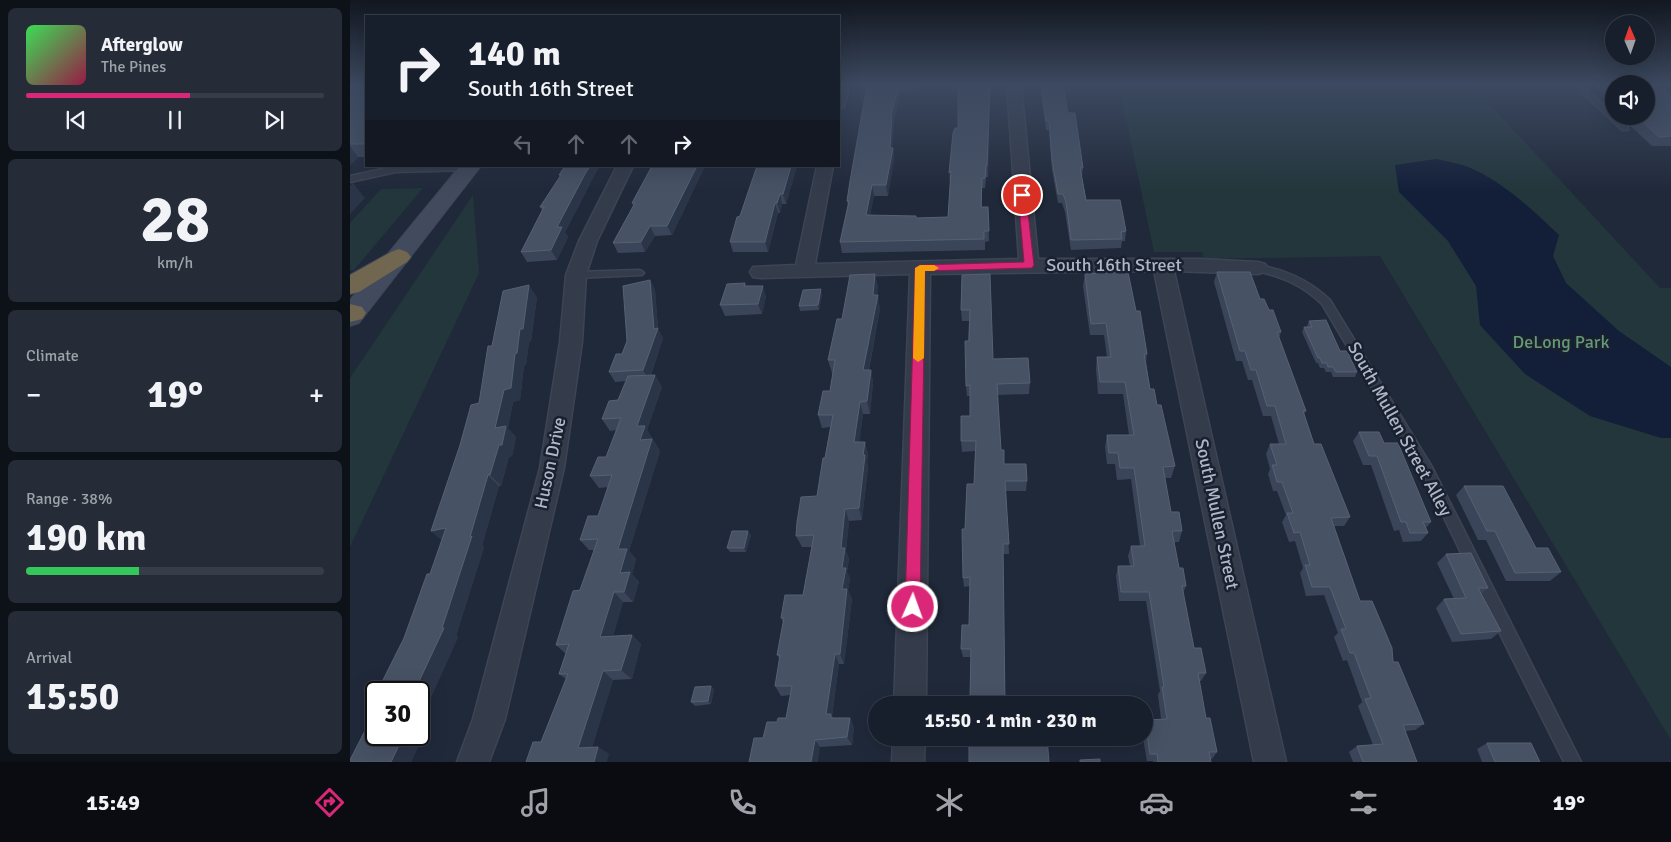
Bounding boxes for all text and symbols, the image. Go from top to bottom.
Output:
north arrow [1605,15,1655,65]
map controls [1605,15,1655,125]
text: 140 m [468,32,561,75]
text: Afterglow [101,33,183,57]
icon: right [385,35,450,100]
text: The Pines [101,57,166,77]
text: South 16th Street [468,75,634,102]
button: sound [1605,75,1655,125]
icon: previous [62,106,90,134]
icon: pause [161,106,189,134]
icon: next [260,106,288,134]
icon: left [509,130,537,158]
icon: ahead [562,130,590,158]
icon: ahead [615,130,643,158]
icon: right [668,130,696,158]
pin [1001,174,1043,216]
text: 28 [140,180,210,260]
icon: arrive [1008,181,1036,209]
text: km/h [157,253,193,273]
street label: South 16th Street [1046,254,1182,276]
park label: DeLong Park [1513,331,1609,353]
street label: South Mullen Street Alley [1343,338,1457,520]
text: Climate [26,346,79,366]
text: 19° [147,371,203,418]
text: − [26,378,41,412]
text: + [309,378,324,412]
street label: Huson Drive [530,415,570,511]
street label: South Mullen Street [1190,437,1244,591]
text: Range · 38% [26,489,112,509]
text: 190 km [26,514,147,561]
position arrow [886,580,938,632]
text: Arrival [26,648,72,668]
text: 15:50 [26,673,119,720]
speed limit sign: 30 [365,681,430,746]
text: 15:50 · 1 min · 230 m [924,709,1097,733]
icon: directions [312,785,347,820]
icon: music [518,785,553,820]
icon: phone [725,785,760,820]
icon: climate [932,785,967,820]
icon: car [1139,785,1174,820]
icon: filters [1346,785,1381,820]
text: 15:49 [86,789,140,816]
text: 19° [1552,789,1585,816]

